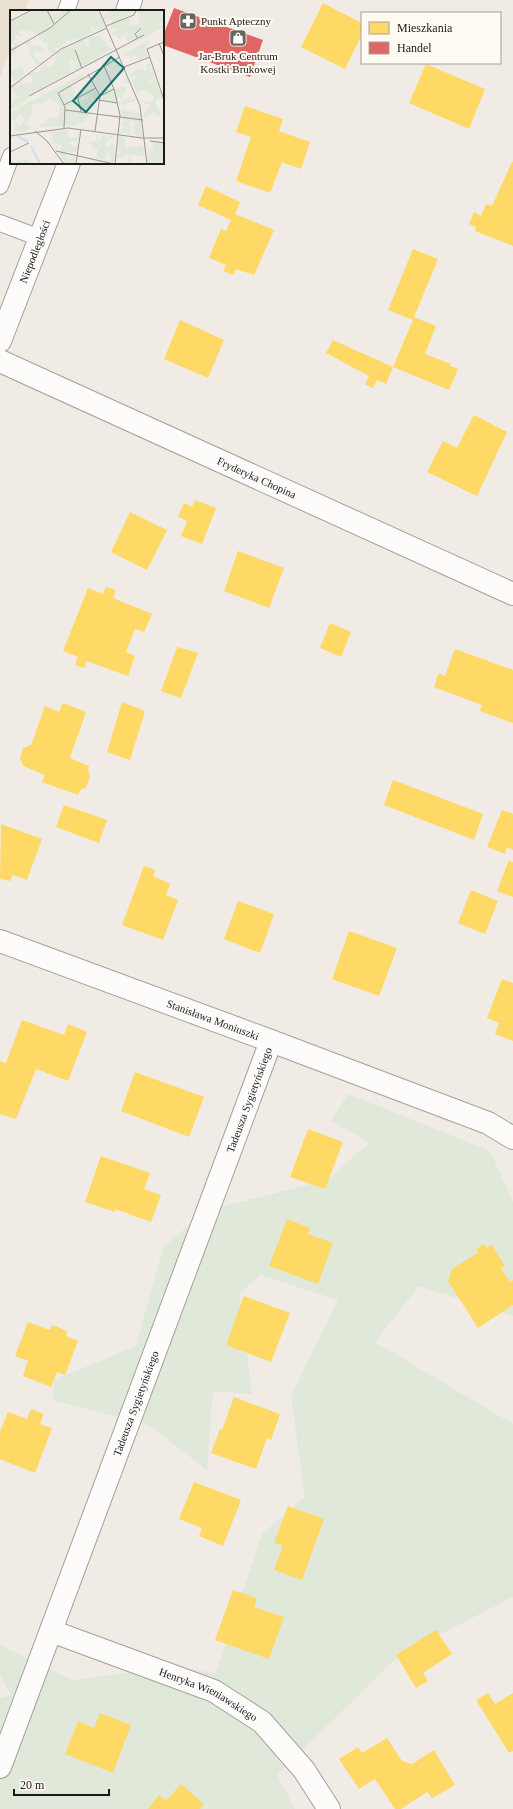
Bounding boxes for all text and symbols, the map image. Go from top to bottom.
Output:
inset map [10,10,164,164]
pharmacy icon: Punkt Apteczny [178,11,198,31]
legend [361,12,501,64]
place label: Punkt Apteczny [201,15,271,27]
text: Mieszkania [397,21,453,35]
shop icon: Jar-Bruk Centrum Kostki Brukowej [228,28,248,48]
text: Handel [397,41,432,55]
place label: Jar-Bruk Centrum Kostki Brukowej [198,50,278,75]
street label: Niepodległości [17,218,52,285]
street label: Fryderyka Chopina [215,455,298,501]
street label: Stanisława Moniuszki [165,997,261,1042]
street label: Tadeusza Sygietyńskiego [224,1045,274,1154]
street label: Tadeusza Sygietyńskiego [111,1349,161,1458]
street label: Henryka Wieniawskiego [158,1665,260,1724]
scale bar [14,1771,109,1797]
text: 20 m [20,1778,45,1792]

